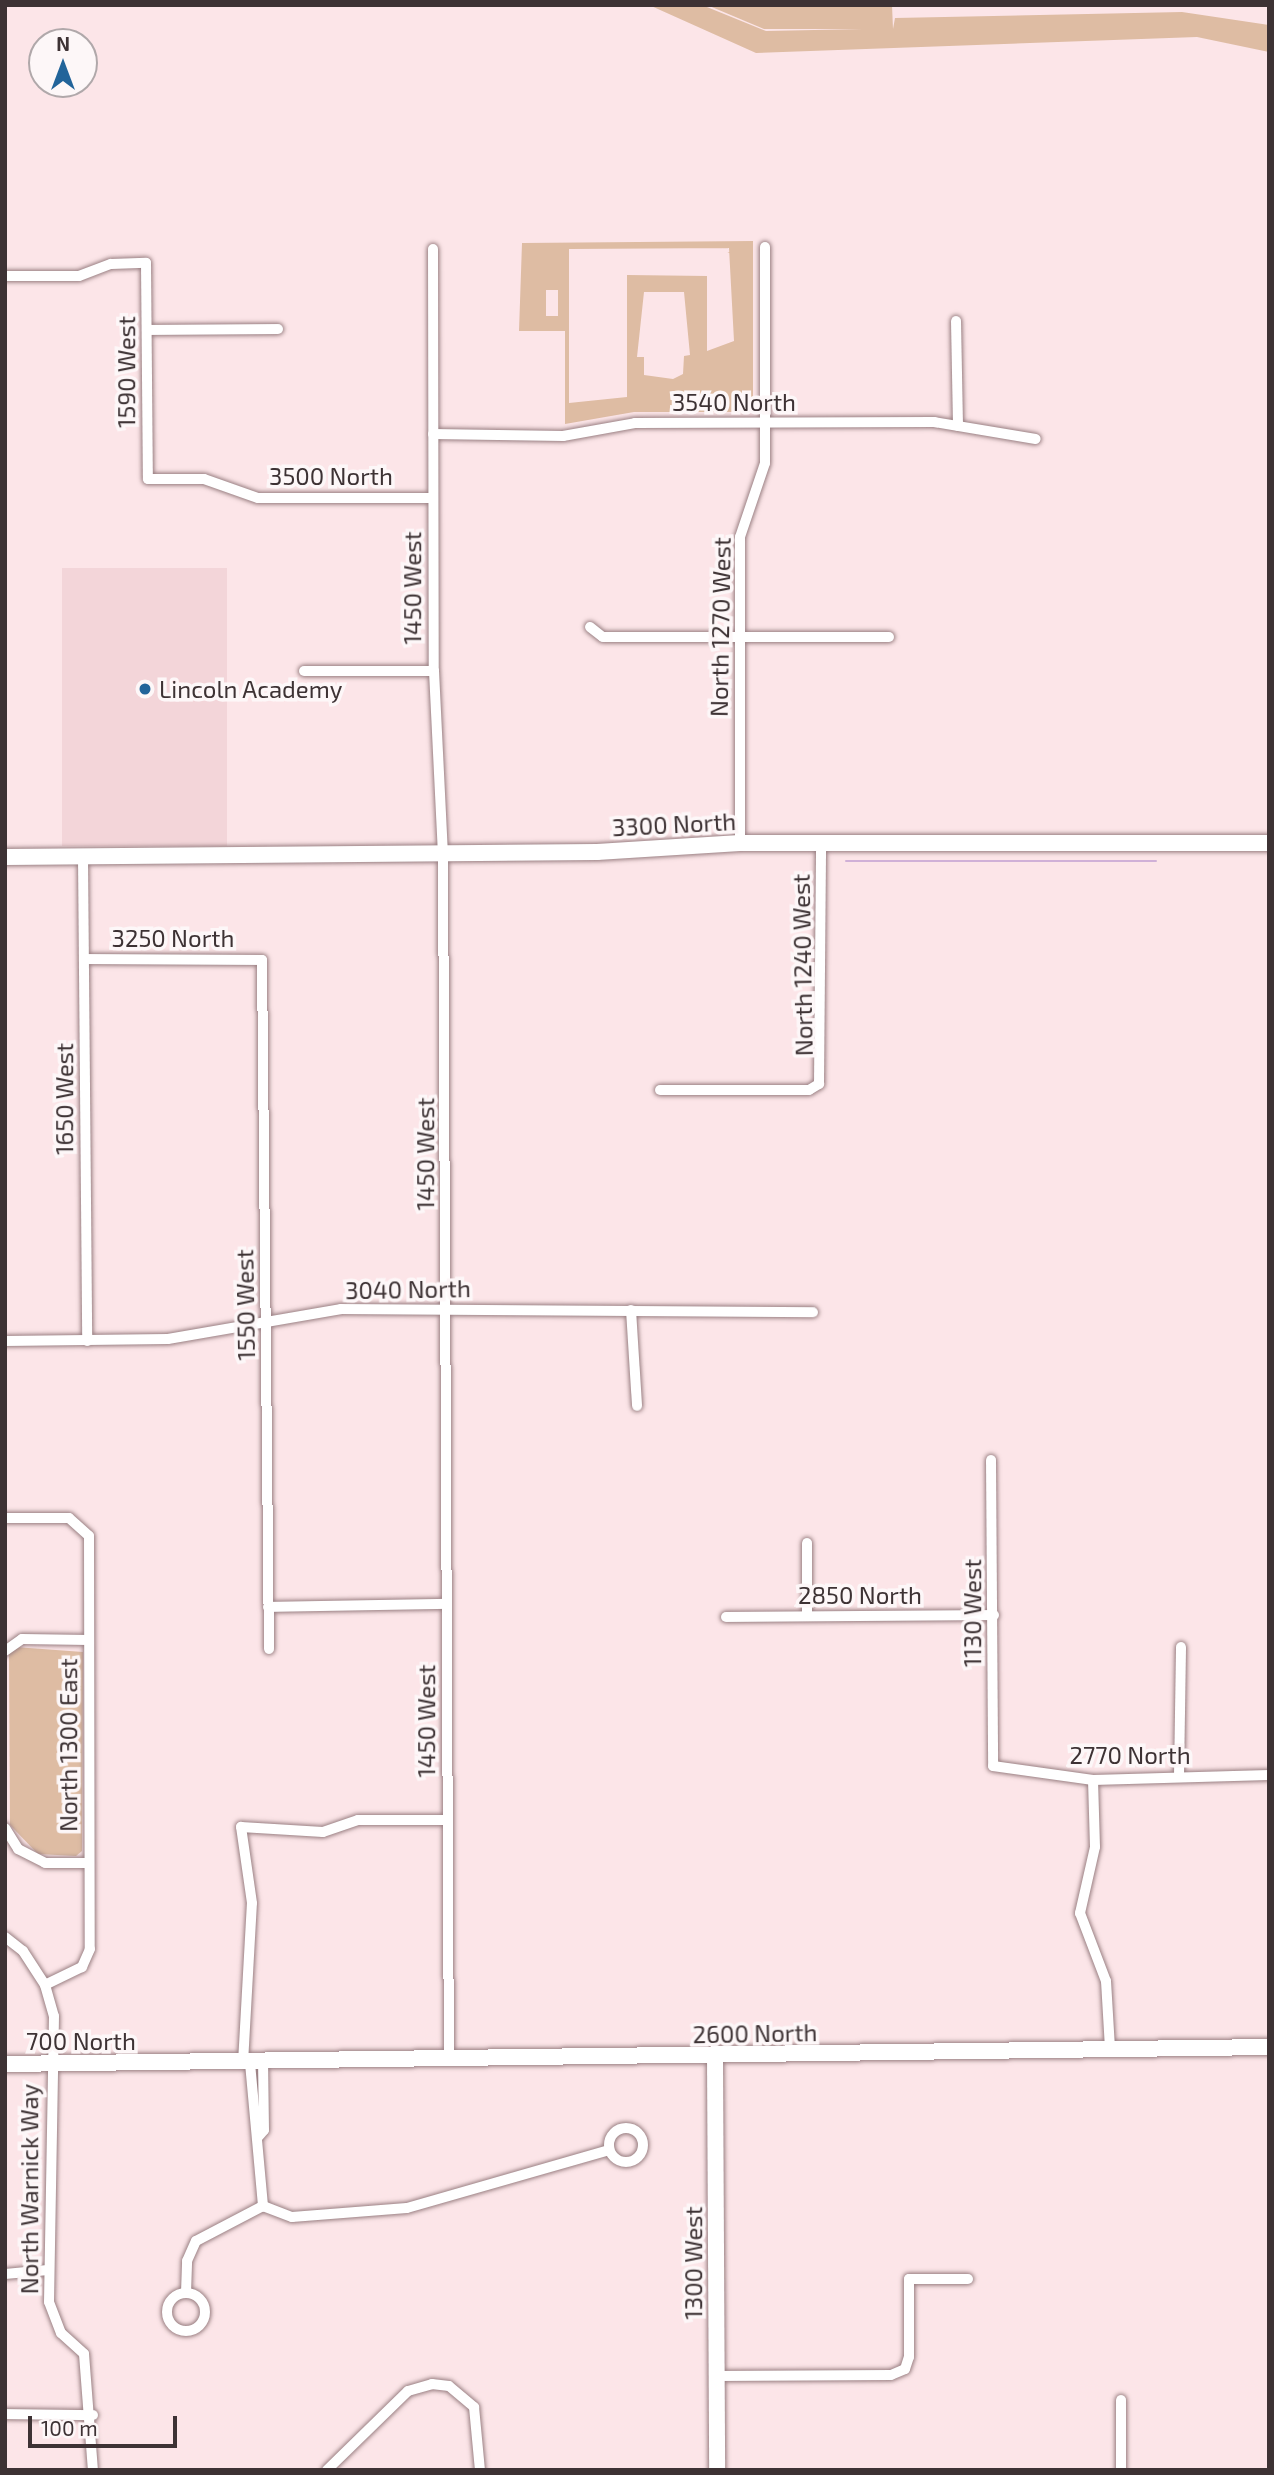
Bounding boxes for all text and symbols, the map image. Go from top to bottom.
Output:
north arrow [28,28,98,98]
text: N [56,32,70,55]
street label: 1590 West [112,316,140,428]
street label: 3540 North [672,388,796,416]
street label: 3500 North [269,462,393,490]
street label: 1450 West [398,531,426,645]
street label: North 1270 West [704,537,736,717]
place label: Lincoln Academy [159,675,343,703]
marker: Lincoln Academy [137,681,153,697]
street label: 3300 North [611,806,737,842]
street label: North 1240 West [786,873,818,1057]
street label: 3250 North [112,924,234,952]
street label: 1650 West [50,1043,78,1155]
street label: 1450 West [411,1097,439,1211]
street label: 1550 West [230,1249,260,1361]
street label: 3040 North [345,1274,471,1304]
street label: 1130 West [958,1559,986,1667]
street label: 2850 North [798,1581,922,1609]
street label: North 1300 East [54,1658,82,1832]
street label: 1450 West [412,1664,440,1778]
street label: 2770 North [1069,1741,1191,1769]
street label: 2600 North [692,2018,818,2048]
street label: 700 North [26,2027,136,2055]
street label: North Warnick Way [15,2083,43,2295]
street label: 1300 West [679,2206,707,2320]
scale bar [32,2402,180,2446]
text: 100 m [41,2415,98,2440]

